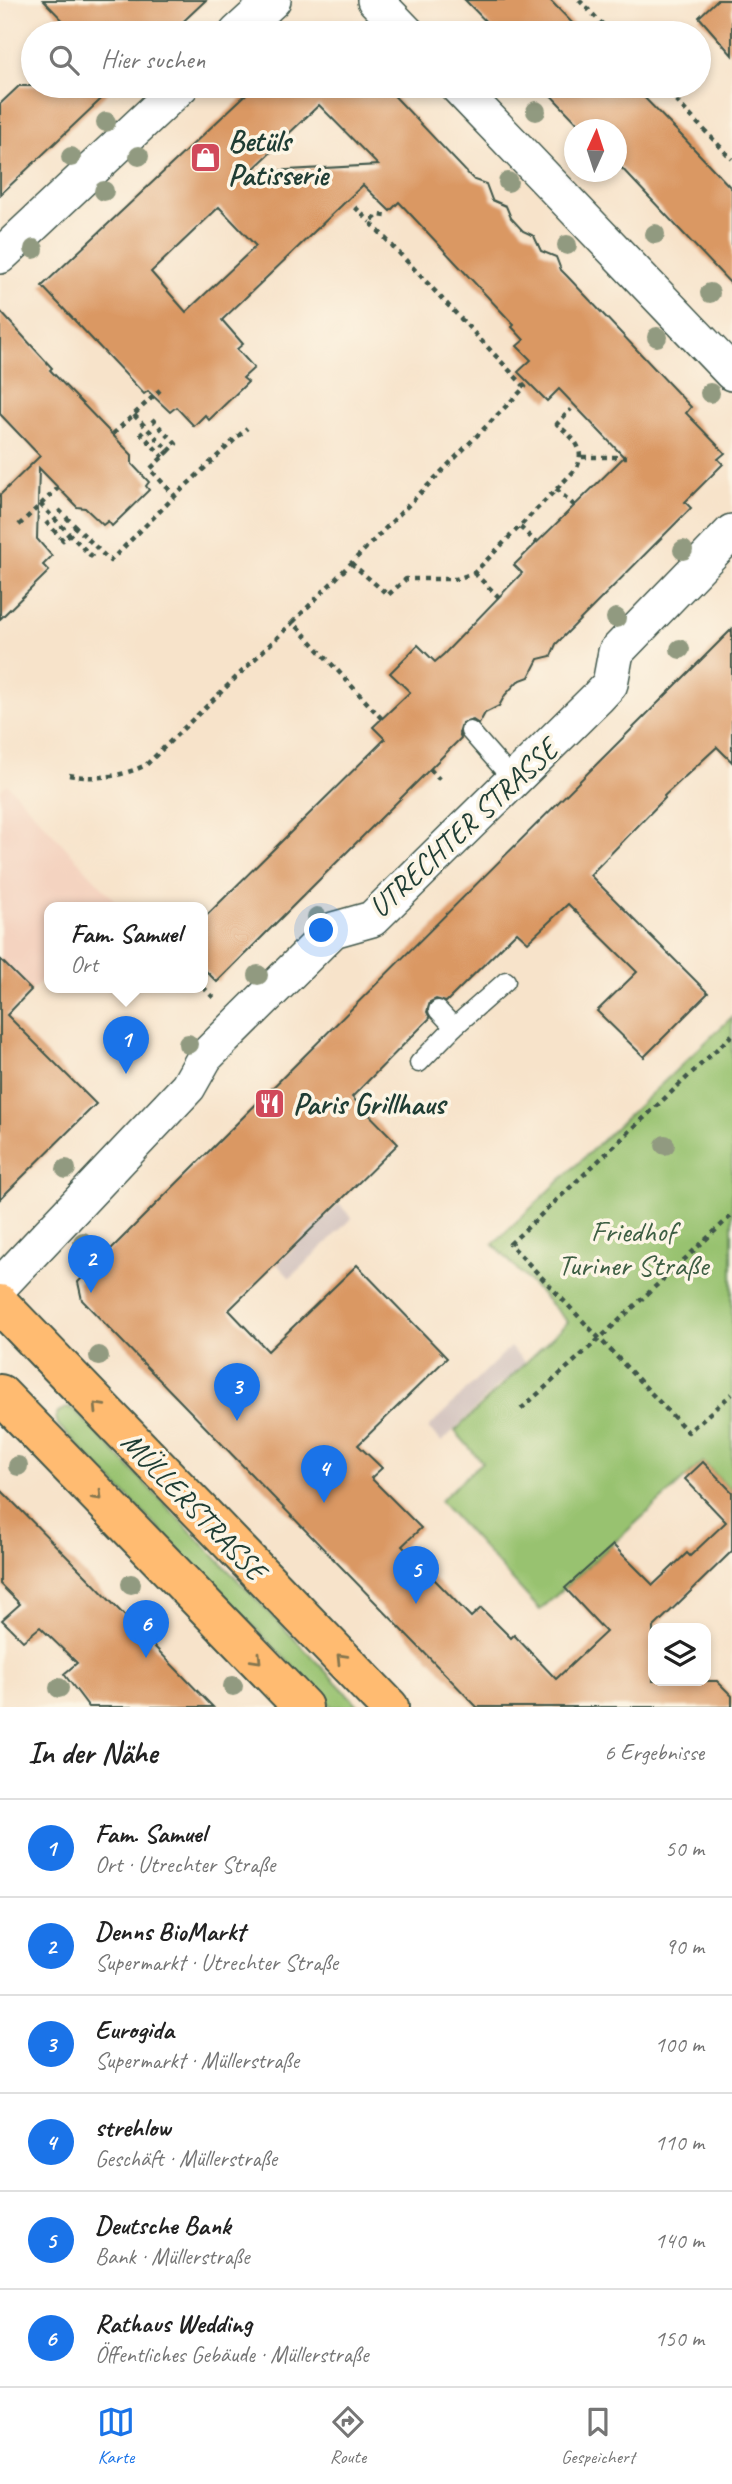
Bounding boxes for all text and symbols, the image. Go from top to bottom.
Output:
search box [21,21,711,98]
icon: search [45,41,83,79]
text: Hier suchen [101,43,205,76]
north arrow [564,119,627,182]
place label: Betüls Patisserie [228,122,330,194]
shop icon: Betüls Patisserie [188,141,222,175]
street label: UTRECHTER STRASSE [361,728,568,925]
popup [44,902,208,993]
your location [304,913,338,947]
text: Fam. Samuel [70,917,182,950]
text: Ort [70,950,98,979]
pin: 1 [103,1016,149,1074]
place label: Paris Grillhaus [293,1085,449,1123]
restaurant icon: Paris Grillhaus [253,1087,287,1121]
park label: Friedhof Turiner Straße [558,1212,711,1284]
pin: 2 [68,1235,114,1293]
pin: 3 [214,1363,260,1421]
one-way arrow [93,1402,106,1415]
street label: MÜLLERSTRASSE [113,1423,277,1591]
pin: 4 [301,1445,347,1503]
one-way arrow [90,1488,103,1501]
pin: 5 [393,1546,439,1604]
pin: 6 [123,1600,169,1658]
map controls [648,1623,711,1686]
button: layers [648,1623,711,1686]
one-way arrow [248,1651,261,1664]
one-way arrow [337,1653,350,1666]
text: In der Nähe [28,1734,157,1772]
text: 6 Ergebnisse [604,1738,704,1767]
text: Fam. Samuel [95,1817,206,1850]
text: 1 [46,1834,56,1863]
text: 50 m [665,1834,704,1863]
text: Ort · Utrechter Straße [95,1850,275,1879]
text: Denns BioMarkt [95,1915,245,1948]
text: 2 [46,1932,56,1961]
text: 90 m [665,1932,704,1961]
text: Supermarkt · Utrechter Straße [95,1948,338,1977]
text: Eurogida [95,2013,174,2046]
text: 3 [46,2030,56,2059]
text: 100 m [655,2030,704,2059]
text: Supermarkt · Müllerstraße [95,2046,299,2075]
text: strehlow [95,2111,171,2144]
text: 4 [46,2128,56,2157]
text: 110 m [655,2128,704,2157]
text: Geschäft · Müllerstraße [95,2144,277,2173]
text: Deutsche Bank [95,2209,231,2242]
text: 5 [46,2226,56,2255]
text: 140 m [655,2226,704,2255]
text: Bank · Müllerstraße [95,2242,249,2271]
text: Rathaus Wedding [95,2307,252,2340]
text: 6 [46,2324,56,2353]
text: 150 m [655,2324,704,2353]
text: Öffentliches Gebäude · Müllerstraße [95,2340,368,2369]
tab: Karte [97,2403,135,2469]
tab: Route [329,2403,367,2469]
tab: Gespeichert [561,2403,635,2469]

